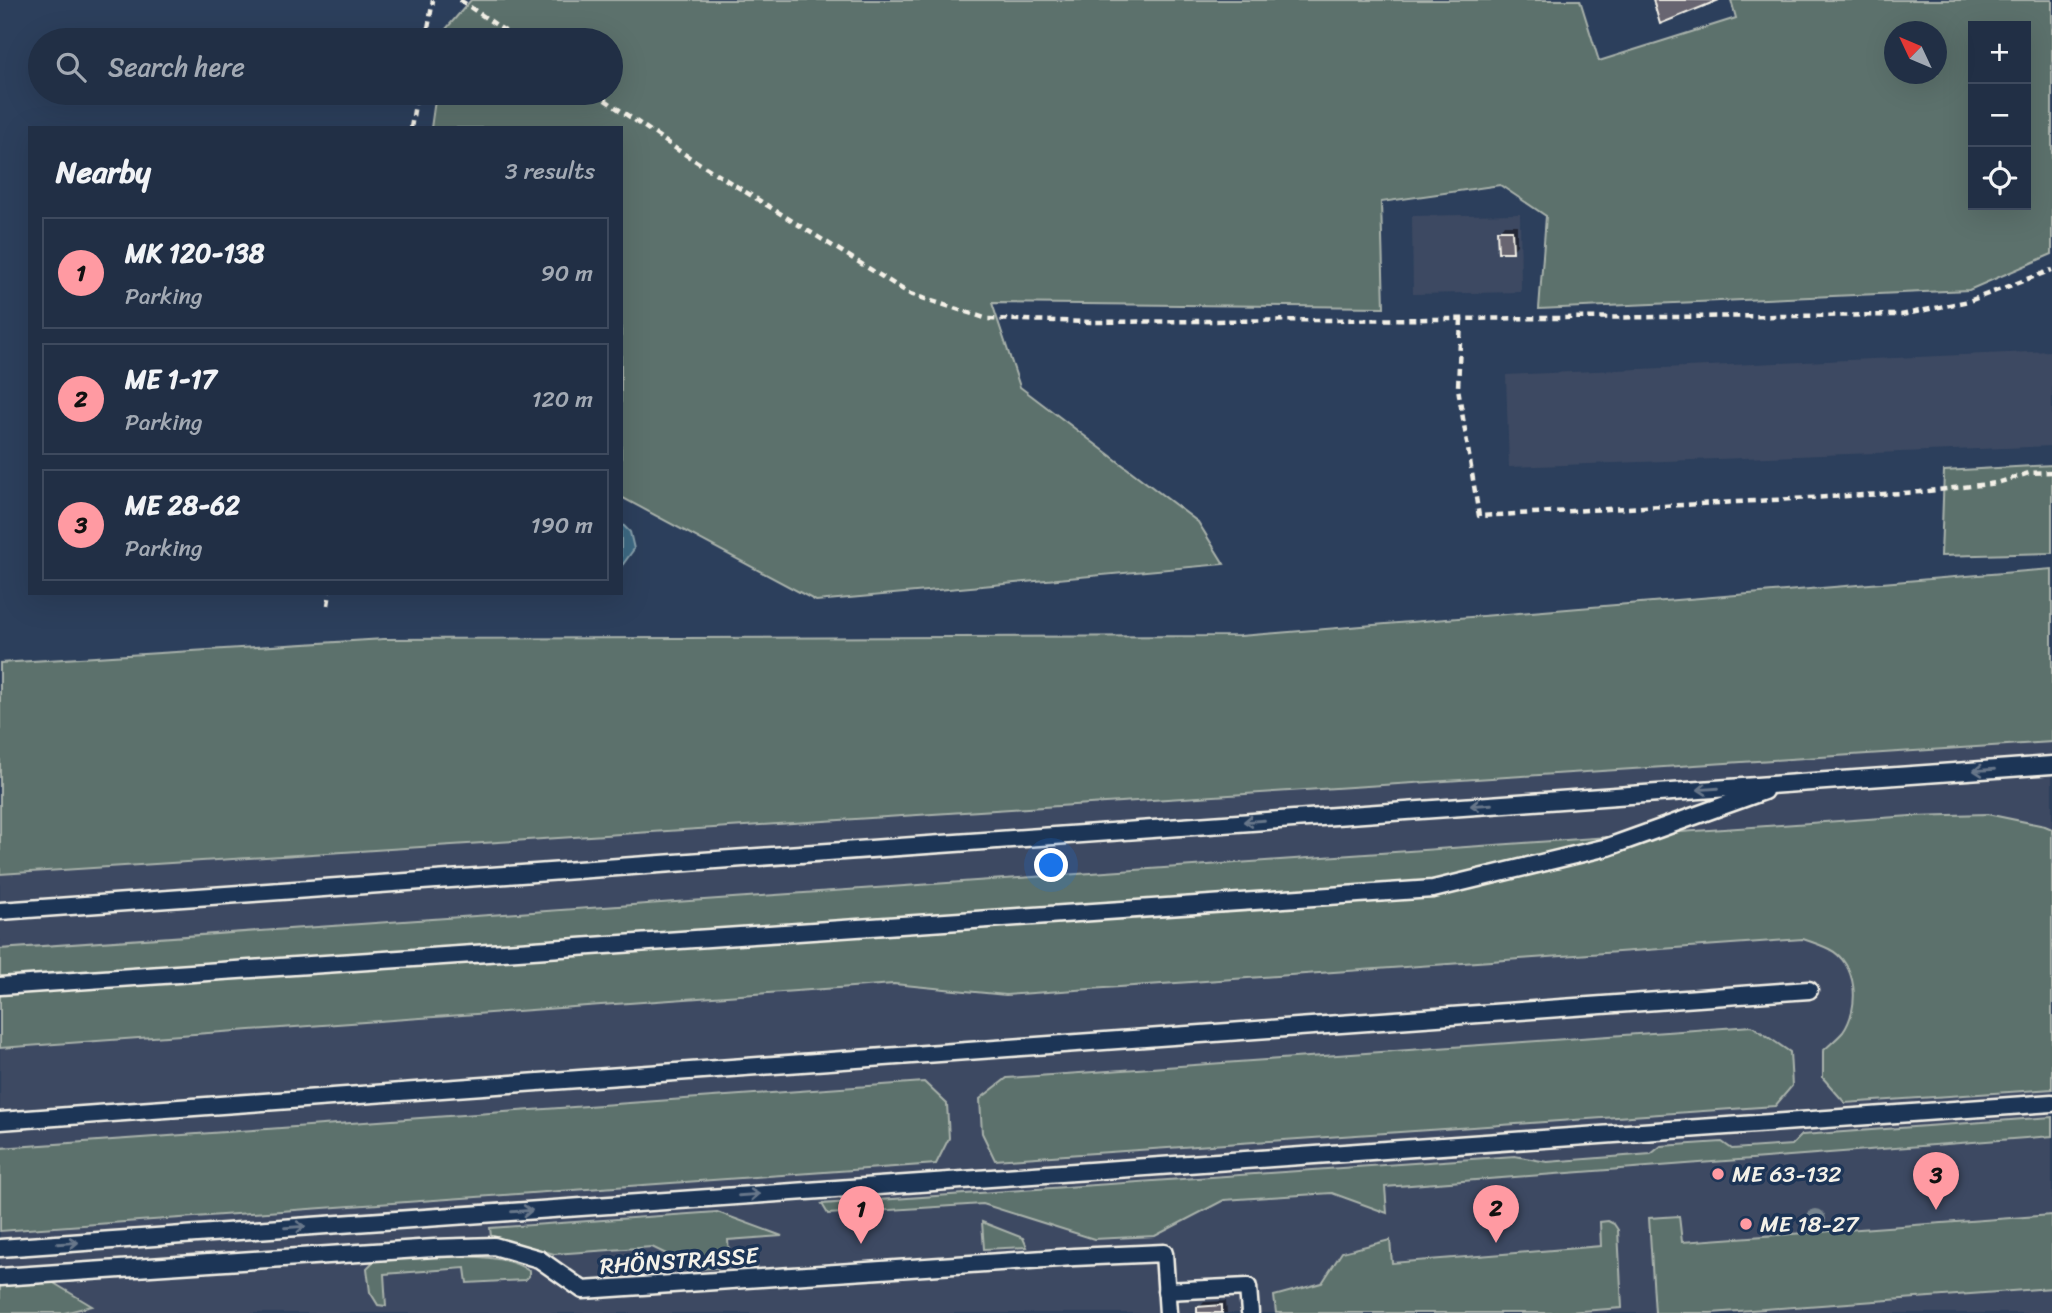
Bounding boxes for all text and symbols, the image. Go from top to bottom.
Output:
north arrow [1884,21,1947,84]
map controls [1968,21,2031,210]
button: + [1968,21,2031,84]
search box [28,28,623,105]
text: Search here [108,44,245,90]
icon: search [52,48,90,86]
button: − [1968,84,2031,147]
text: Nearby [56,145,151,199]
button: locate [1968,147,2031,210]
text: 3 results [505,151,595,192]
text: MK 120-138 [125,230,265,276]
text: 1 [76,253,86,294]
text: 90 m [541,253,593,294]
text: Parking [125,276,203,317]
text: ME 1-17 [125,356,217,402]
text: 2 [74,379,88,420]
text: 120 m [532,379,593,420]
text: Parking [125,402,203,443]
text: ME 28-62 [125,482,240,528]
text: 3 [75,505,87,546]
text: 190 m [531,505,593,546]
text: Parking [125,528,203,569]
one-way arrow [1973,764,1996,777]
one-way arrow [1697,783,1720,796]
one-way arrow [1470,799,1493,812]
one-way arrow [1243,815,1266,828]
your location [1034,848,1068,882]
pin: 3 [1913,1152,1959,1210]
place label: ME 63-132 [1732,1154,1842,1195]
marker: ME 63-132 [1710,1166,1726,1182]
pin: 2 [1473,1185,1519,1243]
pin: 1 [838,1186,884,1244]
one-way arrow [737,1188,760,1201]
one-way arrow [510,1204,533,1217]
place label: ME 18-27 [1760,1204,1860,1245]
marker: ME 18-27 [1738,1216,1754,1232]
one-way arrow [283,1220,306,1233]
street label: RHÖNSTRASSE [599,1235,761,1287]
one-way arrow [56,1236,79,1249]

